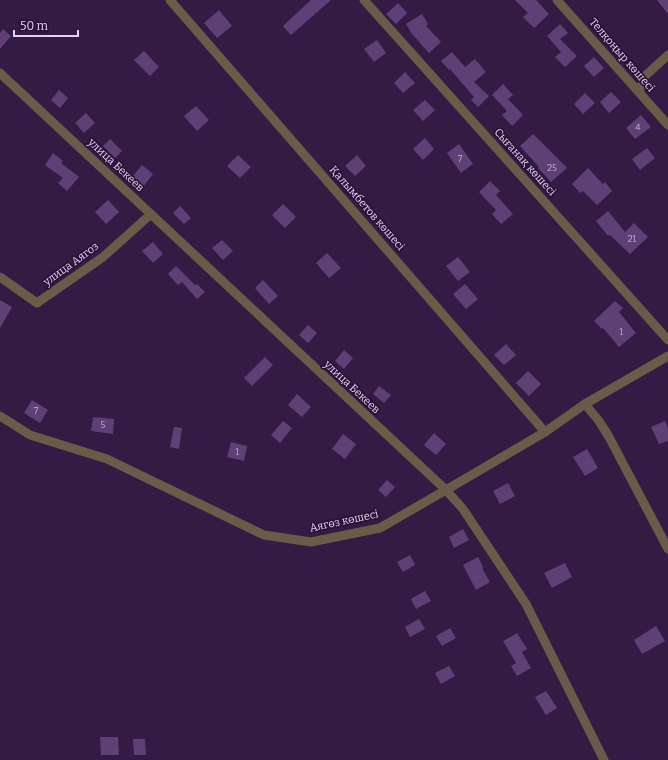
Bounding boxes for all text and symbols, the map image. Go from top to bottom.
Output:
scale bar [14,12,78,38]
street label: Телқоңыр көшесі [587,16,658,95]
text: 50 m [20,19,49,33]
house number: 4 [635,122,641,132]
street label: Сығанақ көшесі [491,126,559,199]
street label: улица Бекеев [85,135,147,194]
house number: 7 [458,154,463,164]
street label: Қалымбетов көшесі [327,163,408,253]
house number: 25 [547,163,557,173]
house number: 21 [628,234,637,244]
street label: улица Аягоз [40,240,101,289]
house number: 1 [619,327,623,337]
street label: улица Бекеев [321,357,383,416]
house number: 7 [34,406,39,416]
house number: 5 [101,420,106,430]
house number: 1 [235,447,239,457]
street label: Аягөз көшесі [308,507,380,535]

